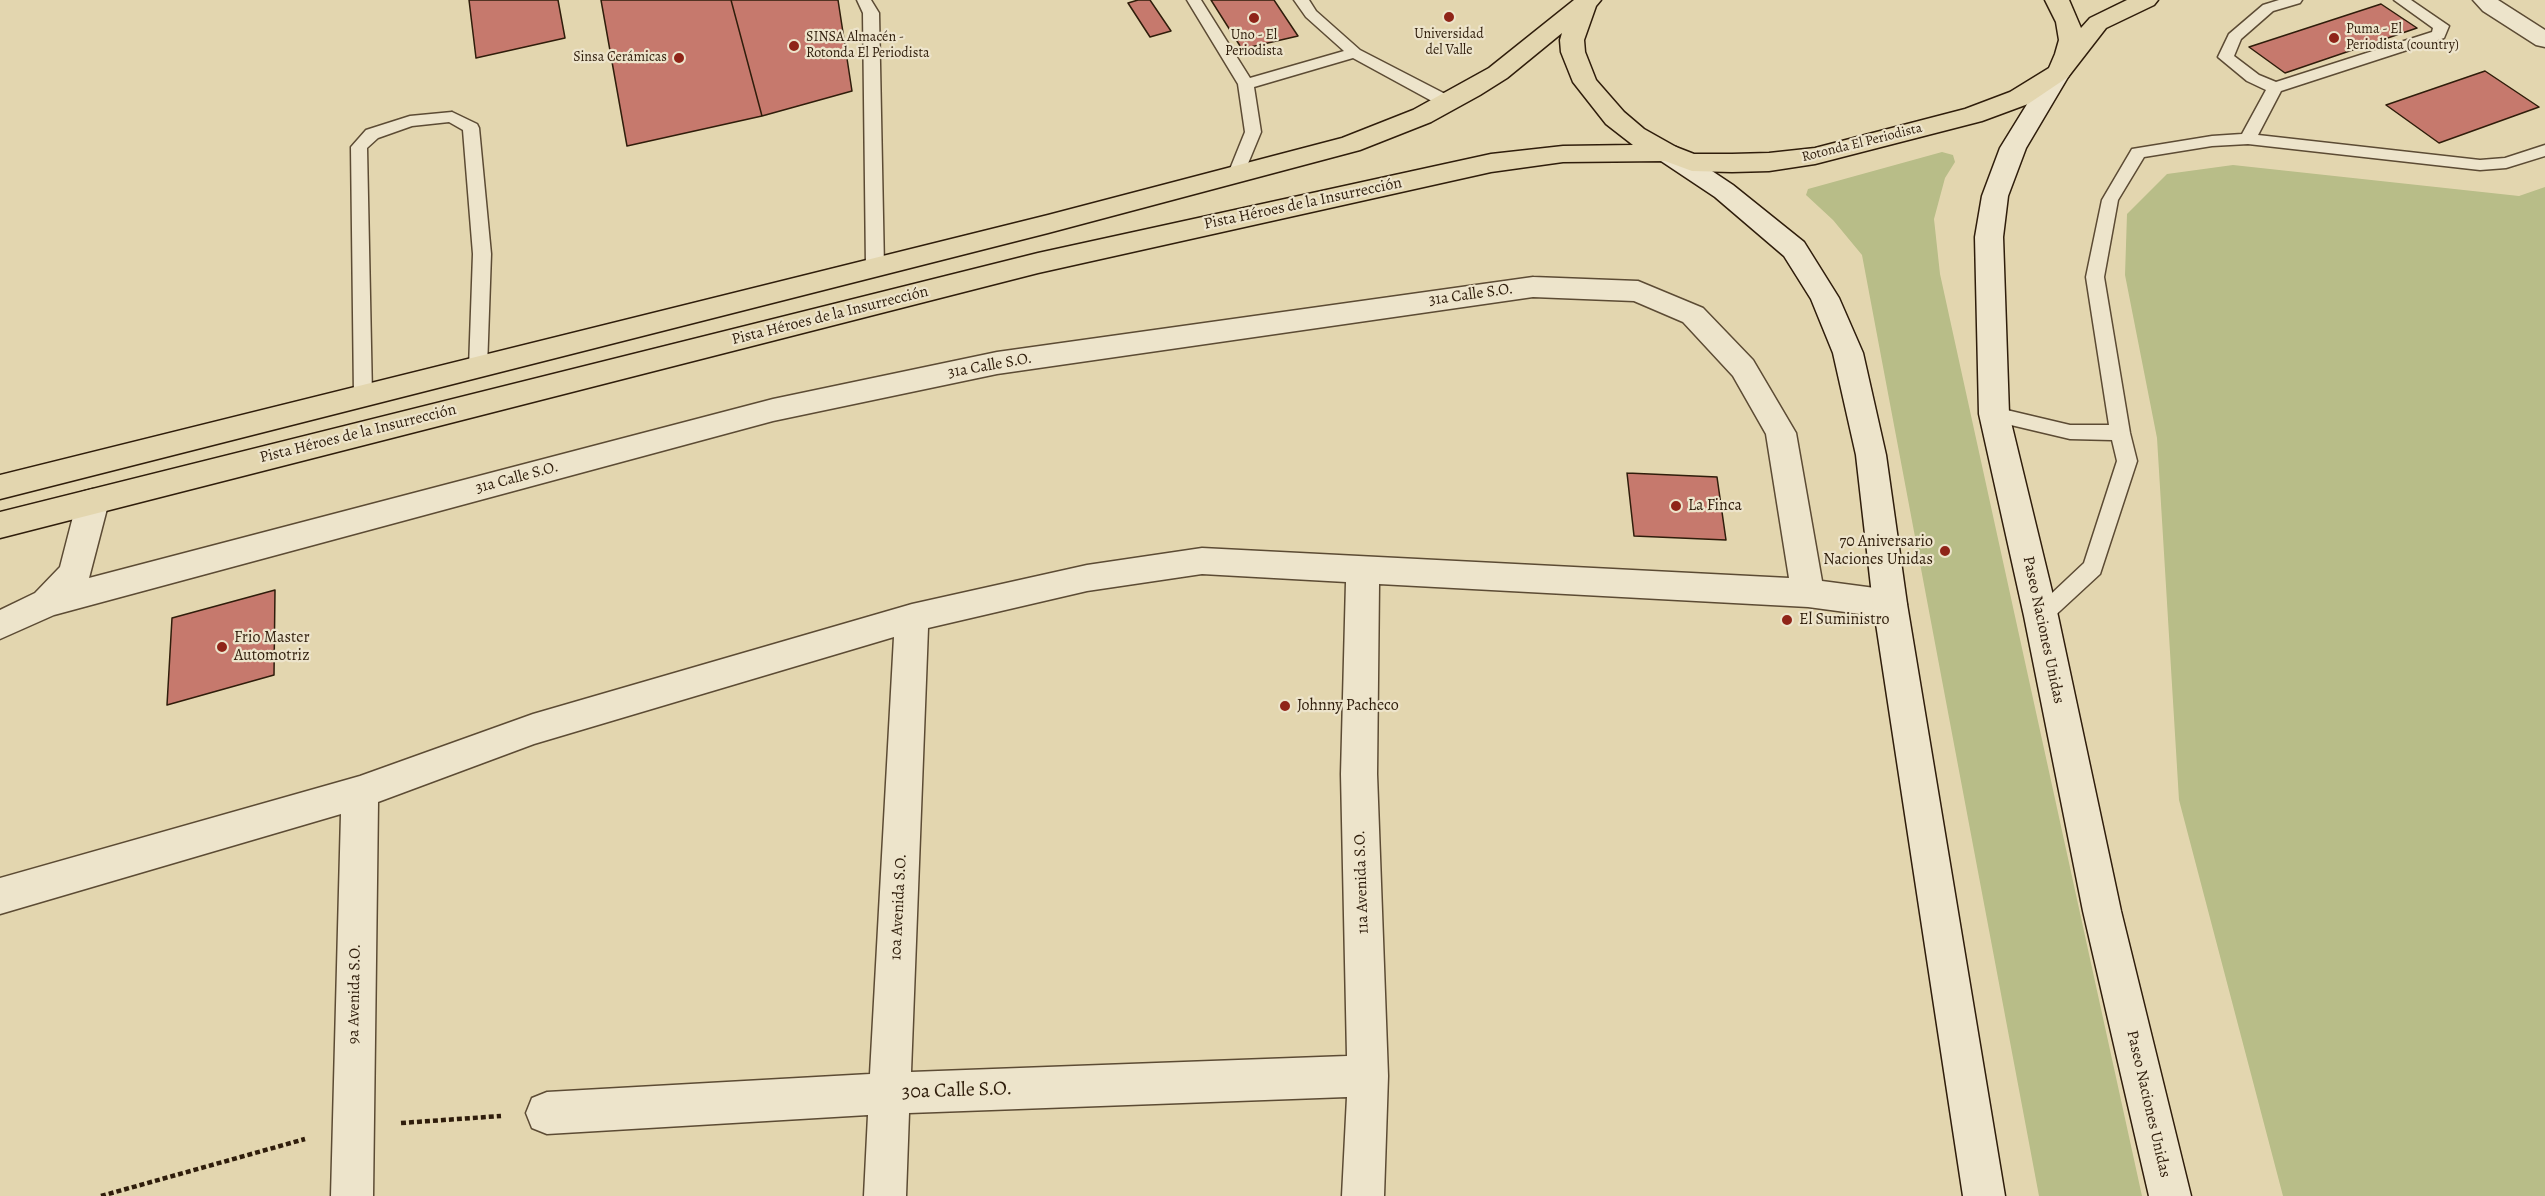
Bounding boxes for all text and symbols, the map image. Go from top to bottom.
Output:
marker: Universidad del Valle [1442,10,1456,24]
marker: Uno - El Periodista [1247,11,1261,25]
place label: Puma - El Periodista (country) [2346,22,2459,54]
place label: Universidad del Valle [1414,27,1484,60]
place label: Uno - El Periodista [1225,28,1283,60]
place label: SINSA Almacén - Rotonda El Periodista [806,30,930,62]
marker: Puma - El Periodista (country) [2327,31,2341,45]
marker: SINSA Almacén - Rotonda El Periodista [787,39,801,53]
place label: Sinsa Cerámicas [573,50,667,66]
marker: Sinsa Cerámicas [672,51,686,65]
street label: Rotonda El Periodista [1800,120,1924,166]
street label: Pista Héroes de la Insurrección [1202,174,1404,234]
street label: 31a Calle S.O. [1428,280,1514,310]
street label: Pista Héroes de la Insurrección [730,282,930,350]
street label: 31a Calle S.O. [946,349,1034,383]
street label: Pista Héroes de la Insurrección [258,400,458,468]
street label: 31a Calle S.O. [473,458,561,498]
place label: La Finca [1688,496,1742,516]
marker: La Finca [1669,499,1683,513]
place label: 70 Aniversario Naciones Unidas [1823,532,1933,570]
marker: 70 Aniversario Naciones Unidas [1938,544,1952,558]
street label: Paseo Naciones Unidas [2018,554,2068,706]
place label: El Suministro [1799,610,1889,630]
marker: El Suministro [1780,613,1794,627]
place label: Frio Master Automotriz [234,628,310,666]
marker: Frio Master Automotriz [215,640,229,654]
place label: Johnny Pacheco [1297,696,1399,716]
marker: Johnny Pacheco [1278,699,1292,713]
street label: 11a Avenida S.O. [1351,830,1373,934]
street label: 10a Avenida S.O. [887,853,911,961]
street label: 9a Avenida S.O. [345,944,365,1044]
street label: Paseo Naciones Unidas [2122,1029,2174,1179]
street label: 30a Calle S.O. [902,1077,1012,1105]

